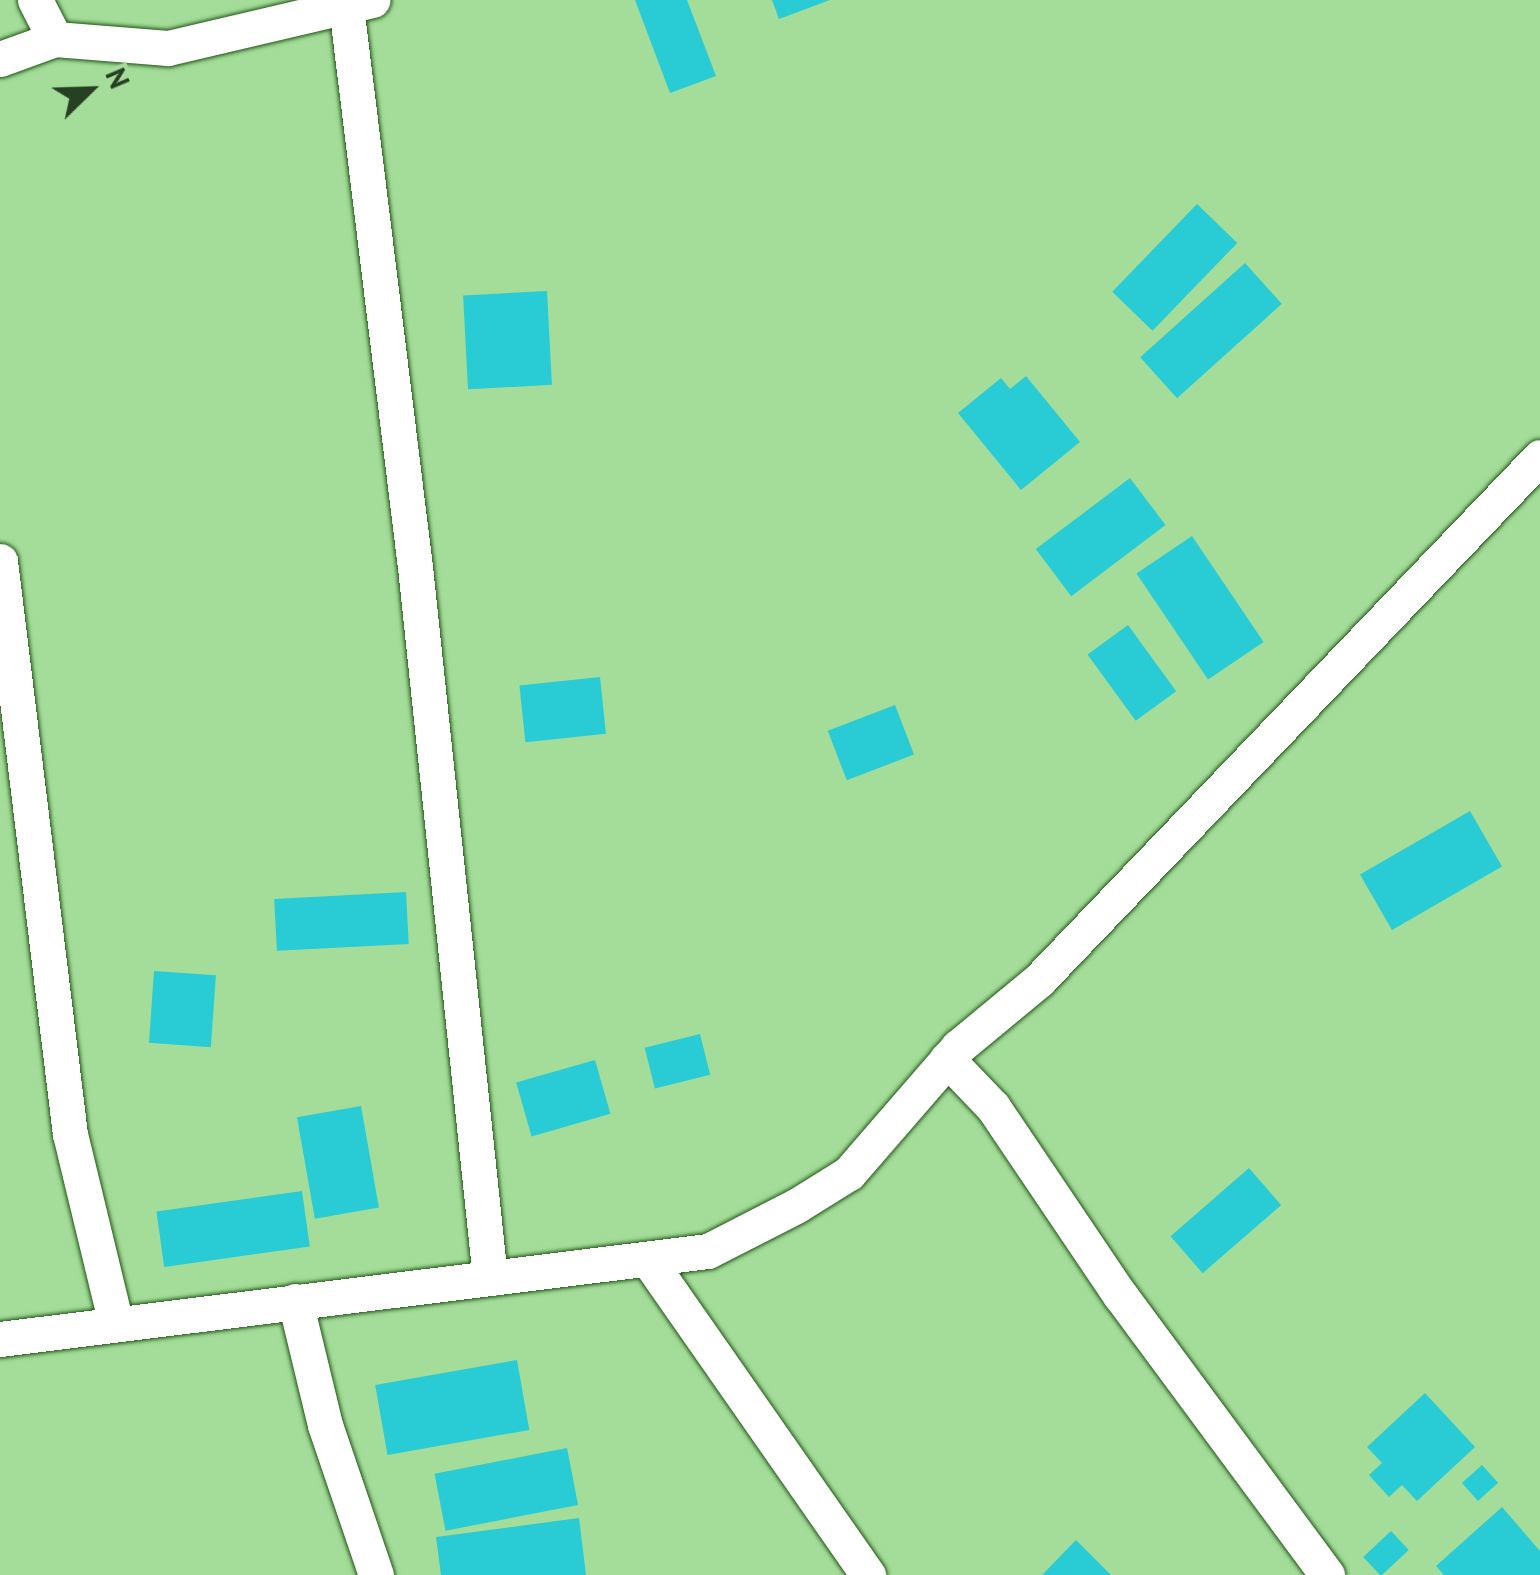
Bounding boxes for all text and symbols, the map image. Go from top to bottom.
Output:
north arrow [40,40,140,140]
text: N [97,62,139,94]

